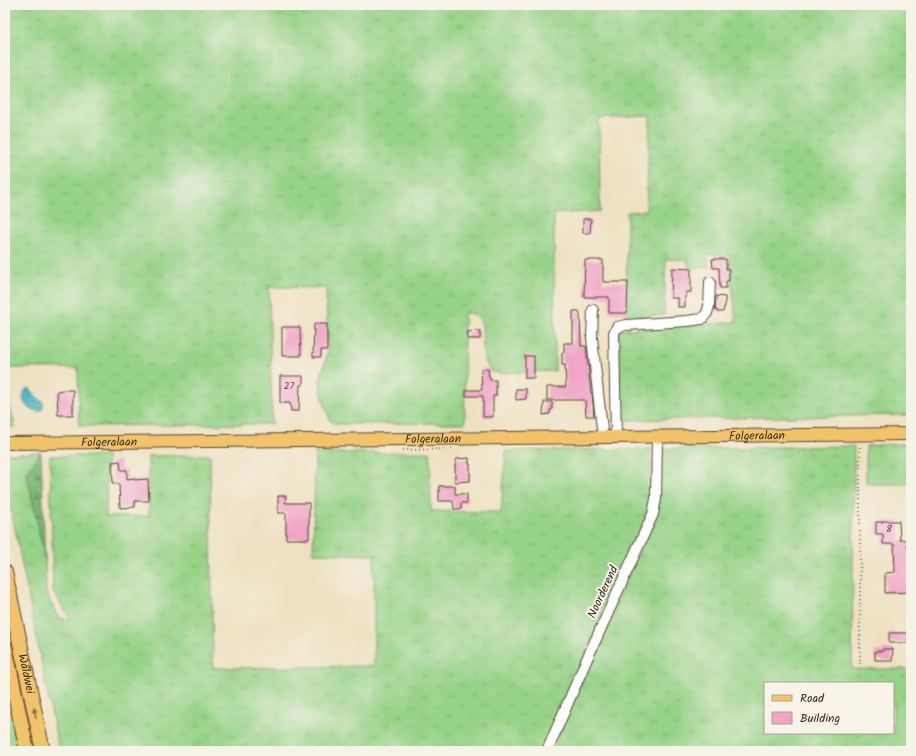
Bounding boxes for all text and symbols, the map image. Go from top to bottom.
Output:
house number: 27 [284,378,295,394]
street label: Folgeralaan [729,426,785,445]
street label: Folgeralaan [405,429,461,449]
street label: Folgeralaan [81,432,137,452]
house number: 8 [886,521,893,537]
street label: Noorderend [583,562,624,621]
street label: Wâldwei [13,652,40,697]
legend [764,682,894,734]
text: Road [800,689,825,708]
one-way arrow [31,707,37,719]
text: Building [800,709,840,728]

